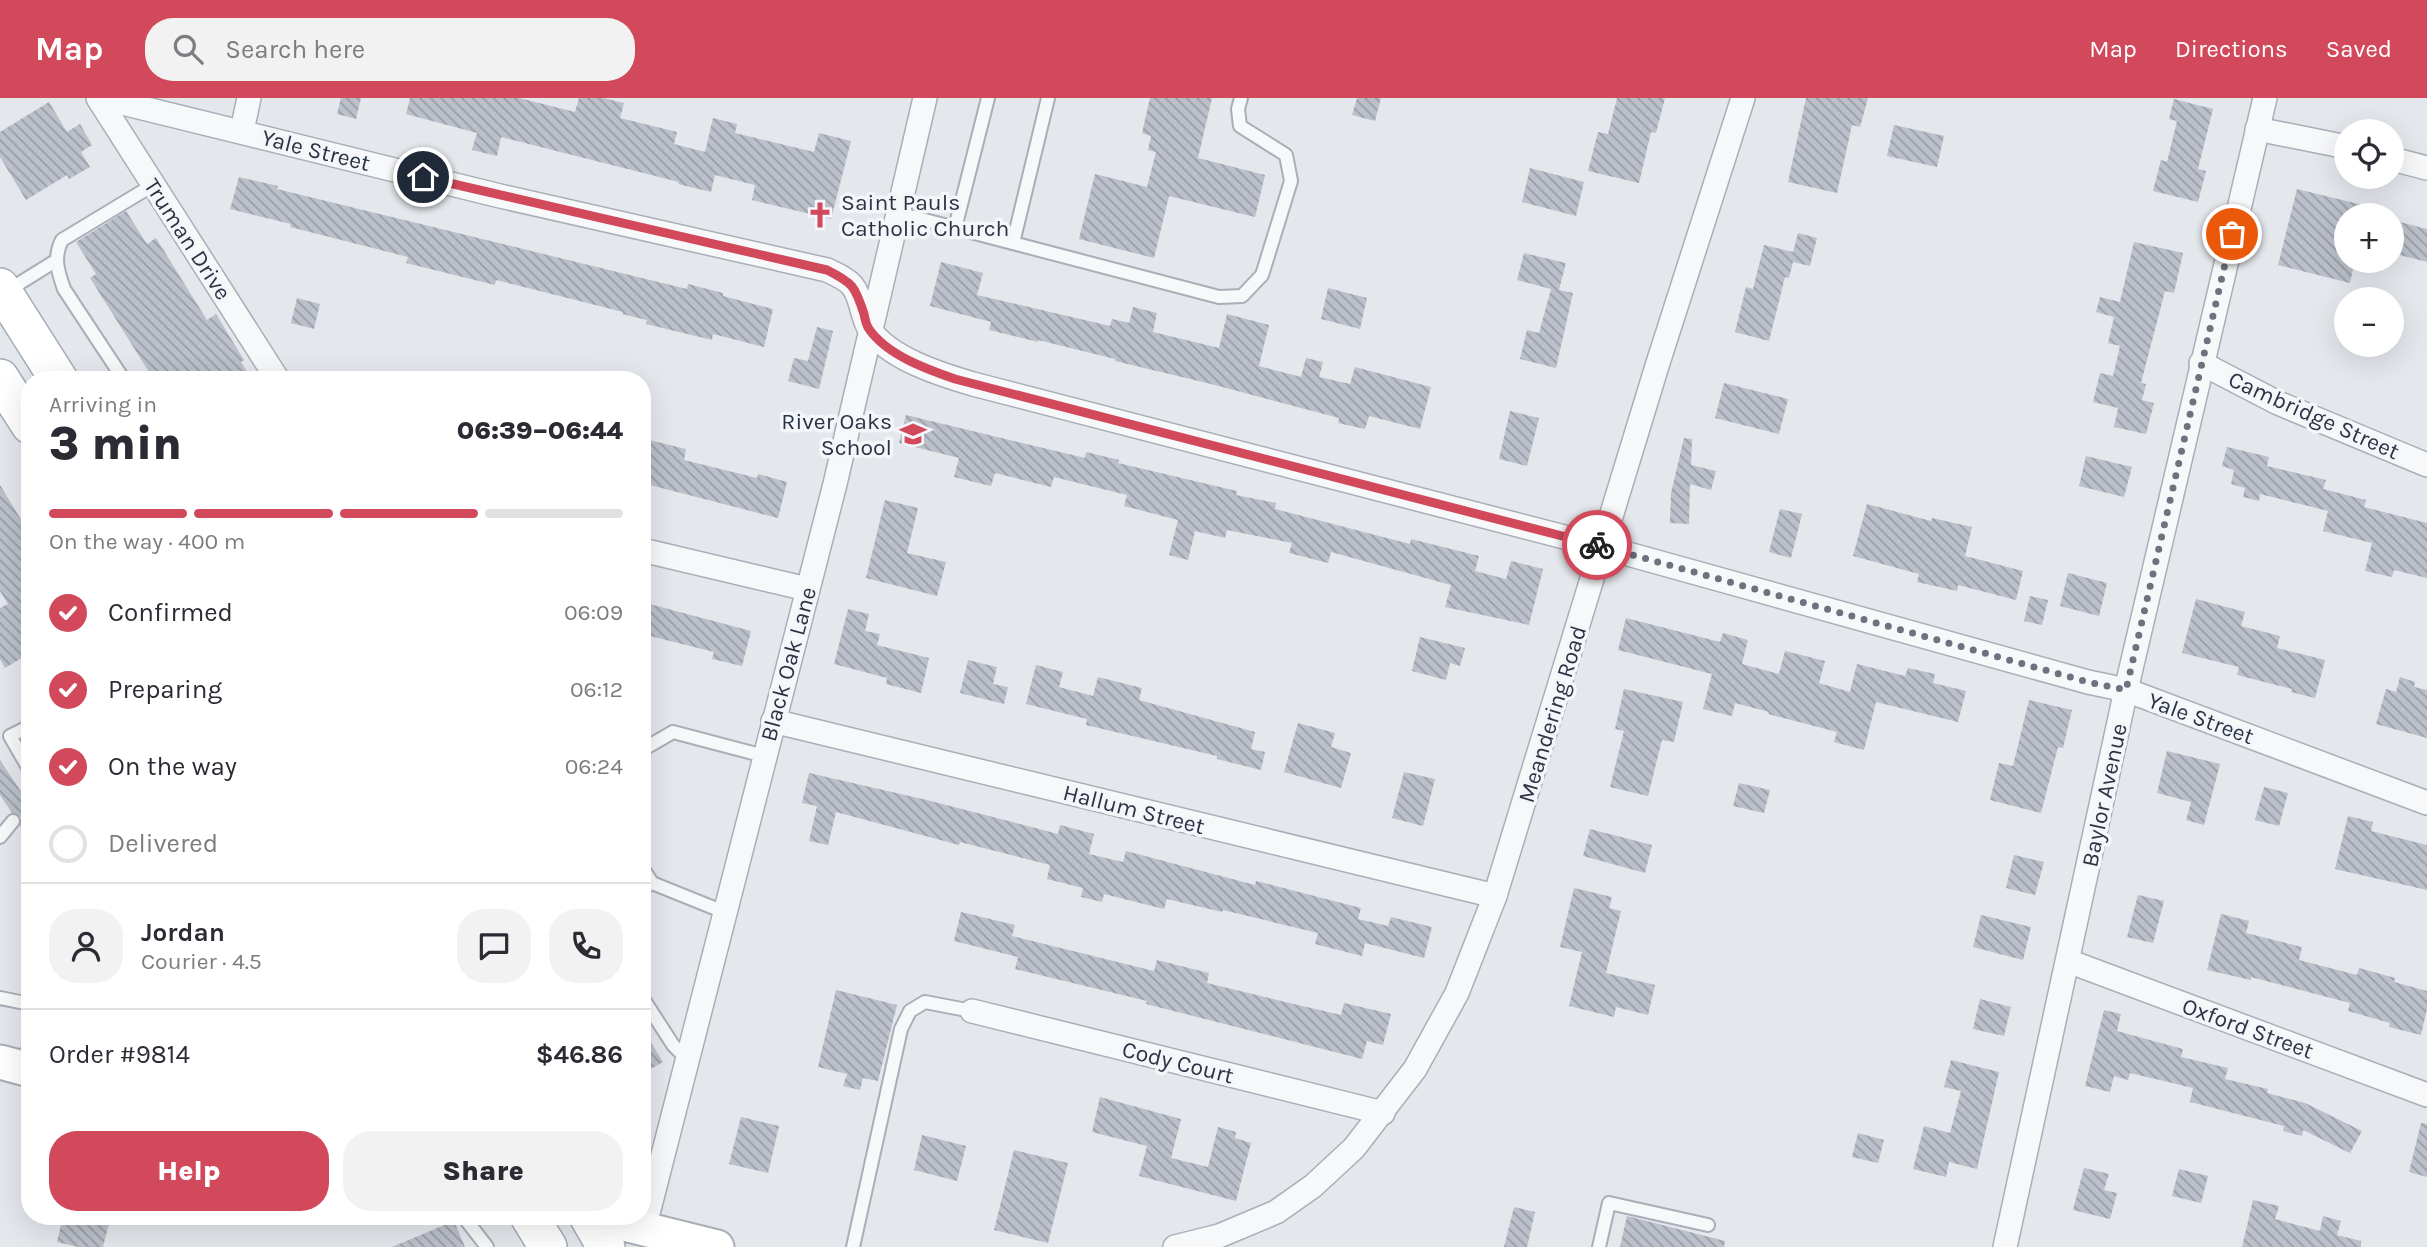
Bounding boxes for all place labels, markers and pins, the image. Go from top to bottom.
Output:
pin [393,147,453,207]
place label: Saint Pauls Catholic Church [841,189,1009,242]
church icon: Saint Pauls Catholic Church [805,200,835,230]
pin [2202,204,2262,264]
place label: River Oaks School [781,408,892,461]
school or university icon: River Oaks School [898,419,928,449]

